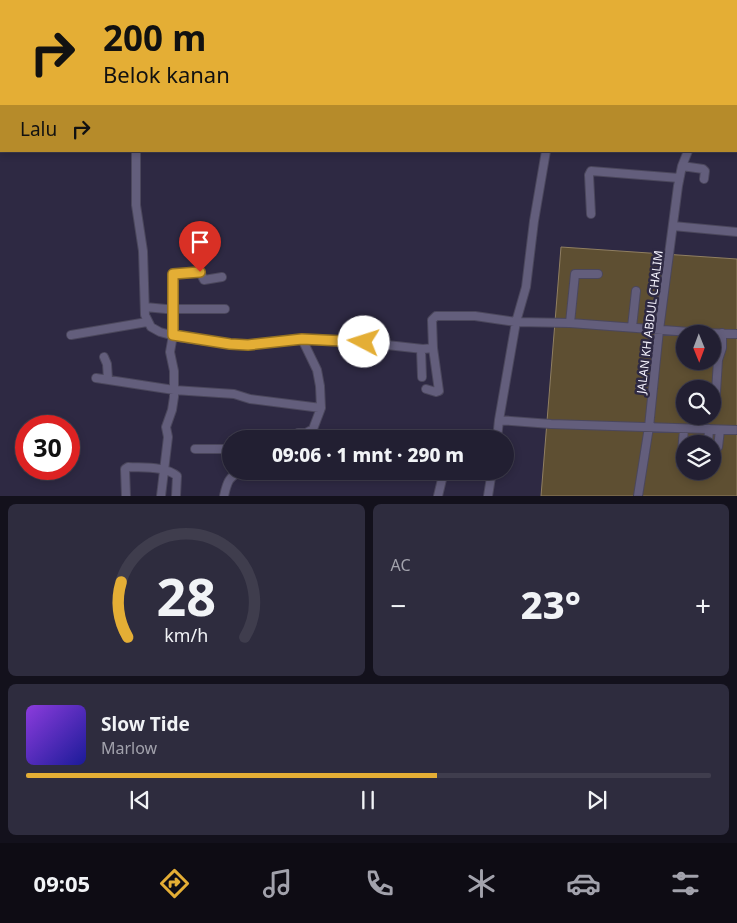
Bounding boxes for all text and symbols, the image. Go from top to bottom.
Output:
text: 200 m [103,14,206,61]
icon: right [20,20,85,85]
text: Belok kanan [103,59,230,89]
icon: right [67,115,95,143]
text: Lalu [20,116,57,142]
pin [179,221,221,272]
icon: arrive [186,228,214,256]
street label: JALAN KH ABDUL CHALIM [632,249,667,396]
position arrow [337,315,389,367]
north arrow [676,325,721,370]
map controls [676,325,721,480]
button: search [676,380,721,425]
speed limit sign: 30 [15,415,80,480]
button: layers [676,435,721,480]
text: 09:06 · 1 mnt · 290 m [272,442,464,468]
text: AC [391,554,411,576]
text: 28 [157,560,216,631]
text: 23° [521,578,581,630]
text: − [391,586,407,624]
text: + [695,586,711,624]
text: km/h [164,623,208,647]
text: Slow Tide [101,711,190,737]
text: Marlow [101,737,157,759]
icon: previous [126,786,154,814]
icon: pause [354,786,382,814]
icon: next [583,786,611,814]
icon: directions [157,866,192,901]
icon: music [260,866,295,901]
icon: phone [362,866,397,901]
icon: climate [464,866,499,901]
icon: car [566,866,601,901]
icon: filters [668,866,703,901]
text: 09:05 [34,868,90,898]

